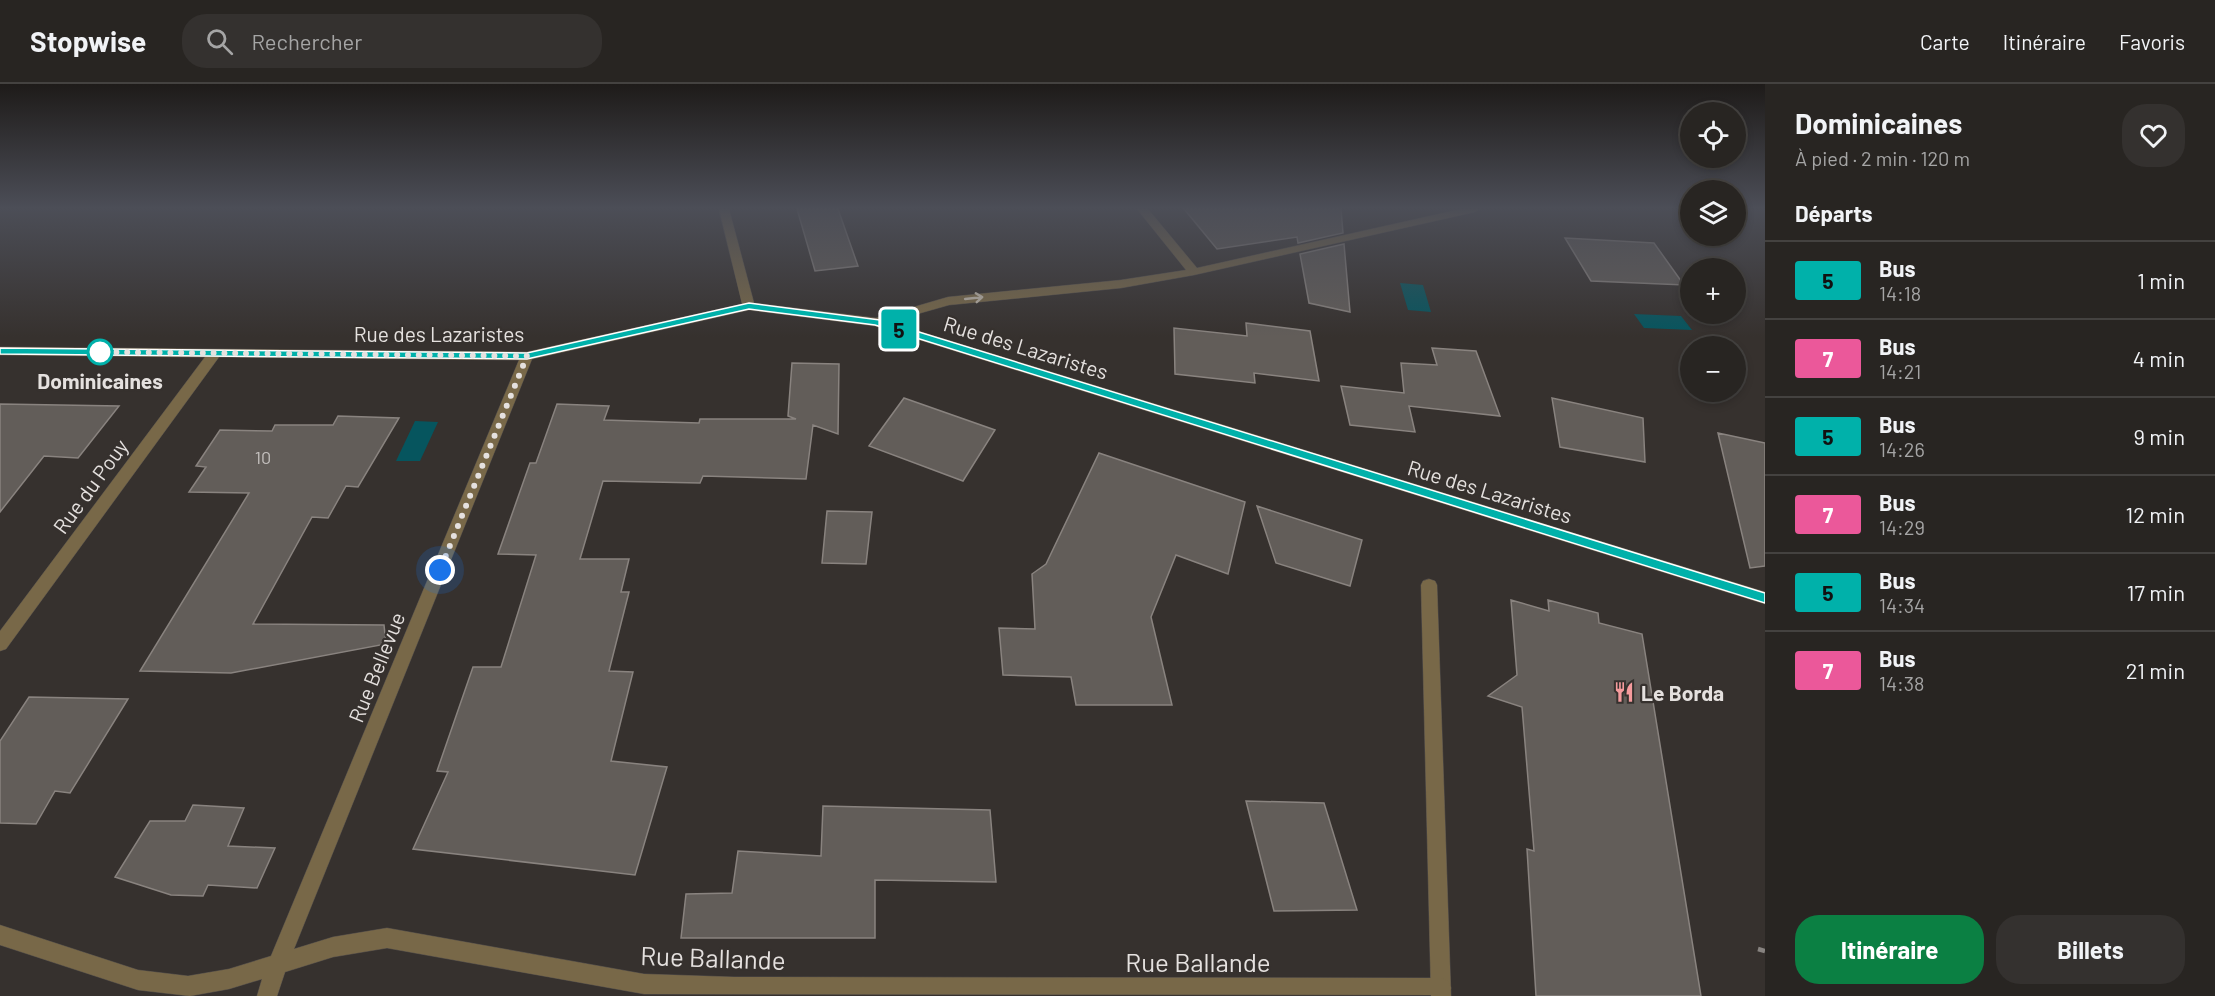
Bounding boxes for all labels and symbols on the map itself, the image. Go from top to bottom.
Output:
one-way arrow [963,292,983,303]
line badge: 5 [880,310,918,348]
street label: Rue des Lazaristes [941,310,1111,384]
street label: Rue des Lazaristes [354,321,524,346]
marker: Dominicaines [87,339,113,365]
place label: Dominicaines [37,368,163,393]
street label: Rue du Pouy [47,434,133,538]
house number: 10 [255,446,271,468]
street label: Rue des Lazaristes [1405,454,1575,528]
your location [425,555,455,585]
street label: Rue Bellevue [343,608,409,726]
restaurant icon: Le Borda [1612,680,1636,704]
place label: Le Borda [1641,680,1724,705]
street label: Rue Ballande [640,939,786,975]
street label: Rue Ballande [1125,946,1271,977]

